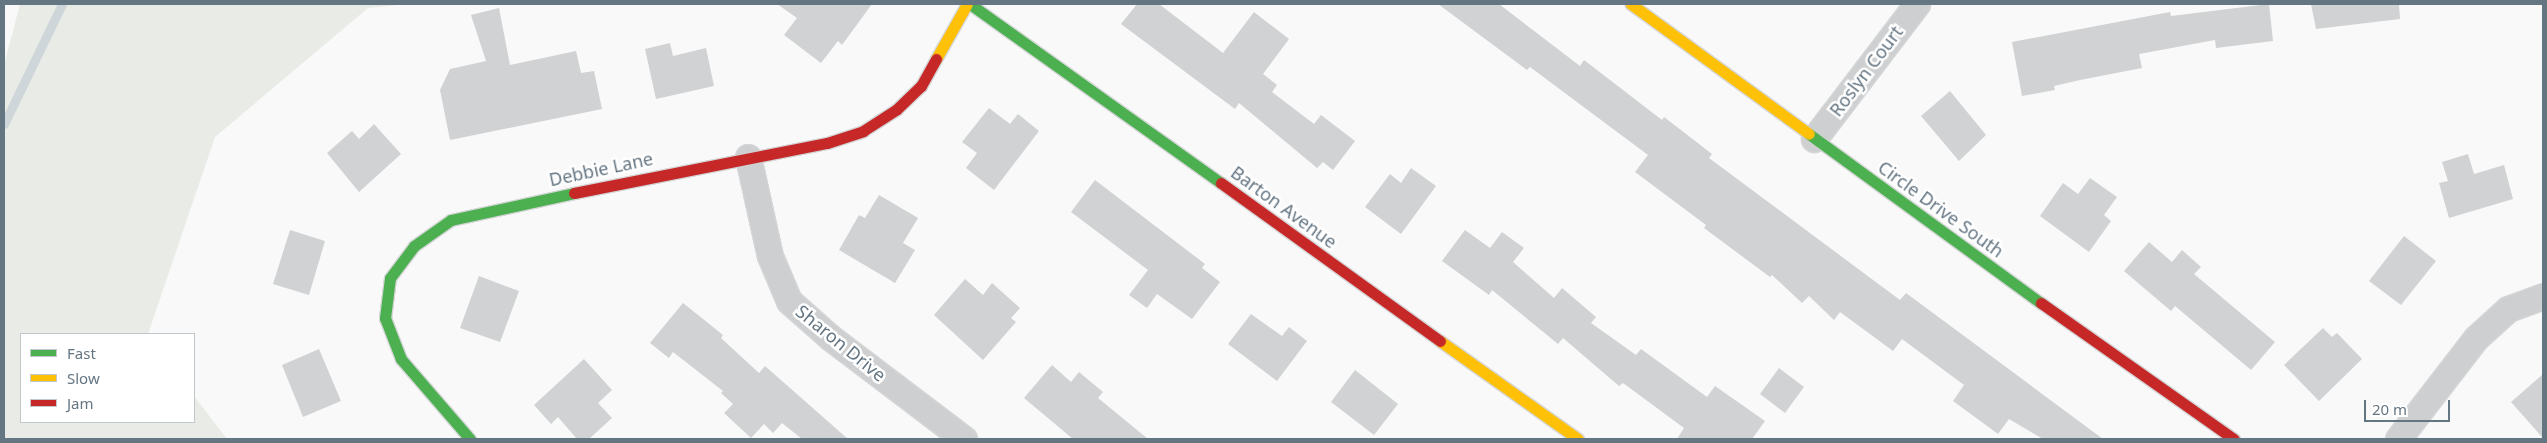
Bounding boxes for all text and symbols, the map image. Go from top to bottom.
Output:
street label: Roslyn Court [1825,22,1907,120]
street label: Debbie Lane [547,147,655,191]
street label: Circle Drive South [1874,156,2008,262]
street label: Barton Avenue [1227,161,1341,253]
street label: Sharon Drive [792,300,890,386]
legend [20,333,195,423]
text: Fast [67,343,96,363]
text: Slow [67,368,100,388]
scale bar [2367,390,2453,422]
text: Jam [67,393,94,413]
text: 20 m [2372,399,2407,419]

